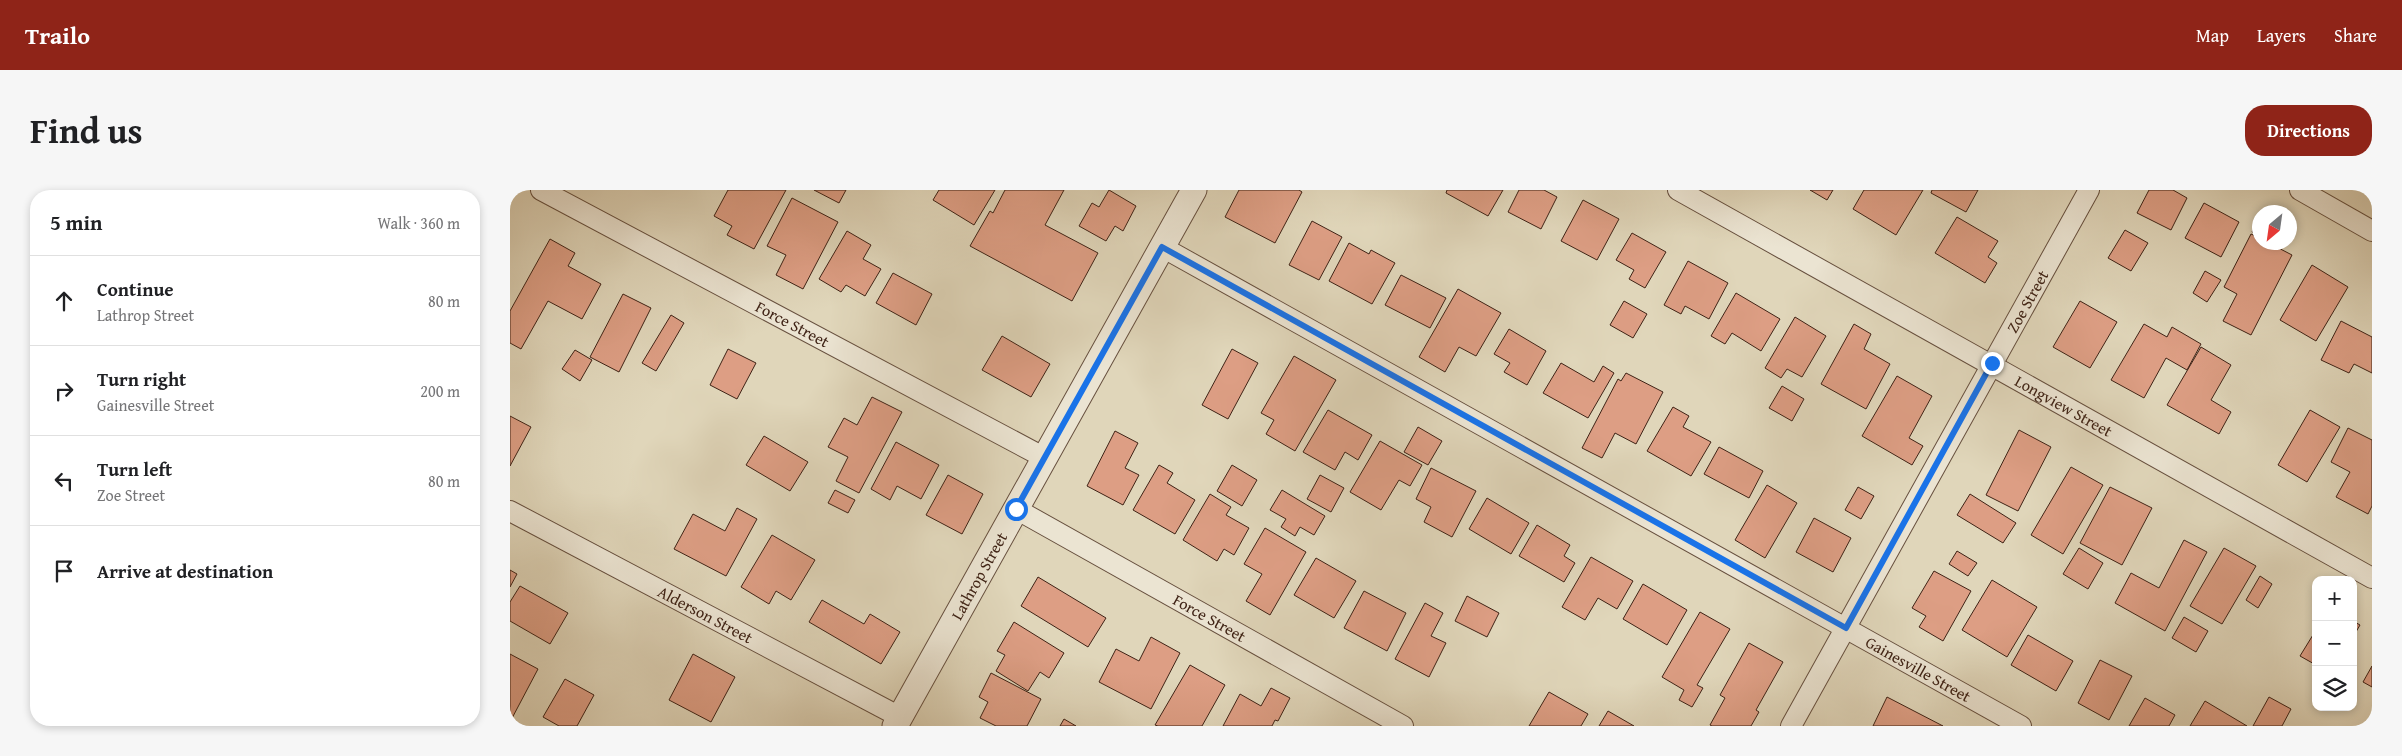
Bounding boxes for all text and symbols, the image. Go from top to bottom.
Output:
text: Trailo [25,18,90,53]
text: Map [2196,22,2229,49]
text: Layers [2257,22,2306,49]
text: Share [2334,22,2377,49]
text: Find us [30,105,143,156]
button: Directions [2245,105,2372,156]
north arrow [2252,205,2297,250]
text: 5 min [50,207,102,238]
text: Walk · 360 m [377,211,460,235]
street label: Zoe Street [2000,265,2054,337]
text: Continue [97,275,174,303]
icon: ahead [50,287,78,315]
text: 80 m [428,289,460,313]
street label: Force Street [752,294,834,353]
text: Lathrop Street [97,303,194,327]
route end [1981,352,2004,375]
text: Turn right [97,365,186,393]
street label: Longview Street [2011,369,2117,443]
icon: right [50,377,78,405]
text: 200 m [420,379,460,403]
text: Gainesville Street [97,393,214,417]
text: Turn left [97,455,172,483]
icon: left [50,467,78,495]
text: 80 m [428,469,460,493]
text: Zoe Street [97,483,165,507]
route start [1005,498,1028,521]
street label: Lathrop Street [945,527,1013,624]
icon: arrive [50,557,78,585]
text: Arrive at destination [97,557,273,585]
map controls [2312,576,2357,711]
button: + [2312,576,2357,621]
street label: Alderson Street [654,579,757,649]
street label: Force Street [1169,587,1251,648]
button: − [2312,621,2357,666]
street label: Gainesville Street [1861,630,1976,708]
button: layers [2312,666,2357,711]

